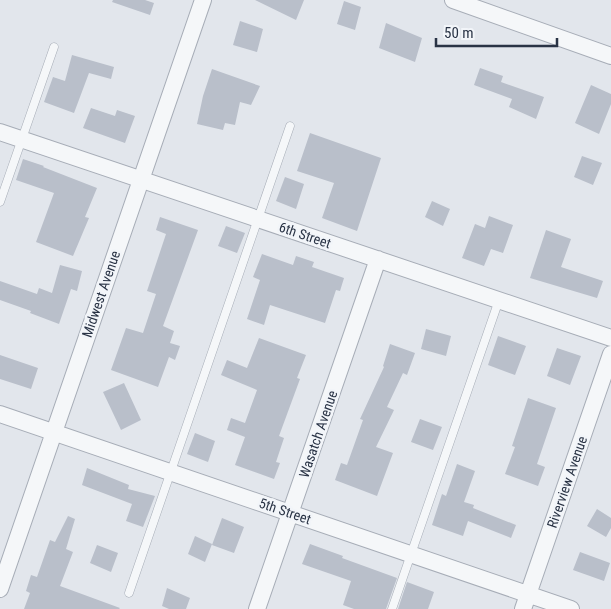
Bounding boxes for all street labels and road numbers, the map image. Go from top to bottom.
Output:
street label: 6th Street [277,219,333,251]
street label: Midwest Avenue [79,248,123,339]
street label: Wasatch Avenue [296,388,341,480]
street label: Riverview Avenue [544,434,590,530]
street label: 5th Street [257,495,313,527]

